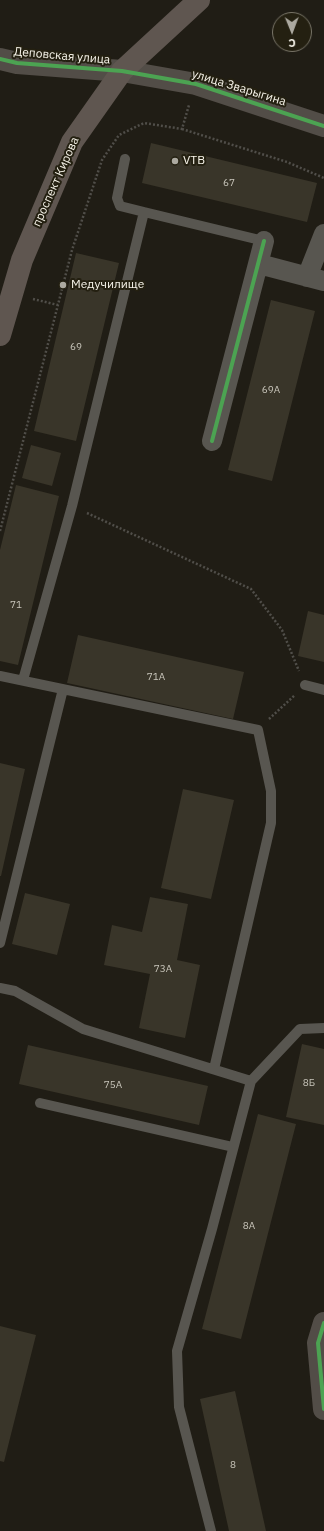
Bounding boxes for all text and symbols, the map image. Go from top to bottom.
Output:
north arrow [272,12,312,52]
text: С [288,36,296,50]
street label: Деповская улица [13,45,111,67]
street label: улица Зварыгина [190,67,288,109]
street label: проспект Кирова [30,135,82,229]
place label: VTB [183,154,205,168]
marker: VTB [170,156,180,166]
house number: 67 [223,177,235,189]
place label: Медучилище [71,278,144,292]
marker: Медучилище [58,280,68,290]
house number: 69 [70,341,82,353]
house number: 69А [262,384,280,396]
house number: 71 [10,599,22,611]
house number: 71А [147,671,165,683]
house number: 73А [154,963,172,975]
house number: 8Б [303,1077,315,1089]
house number: 75А [104,1079,122,1091]
house number: 8А [243,1220,255,1232]
house number: 8 [230,1459,236,1471]

